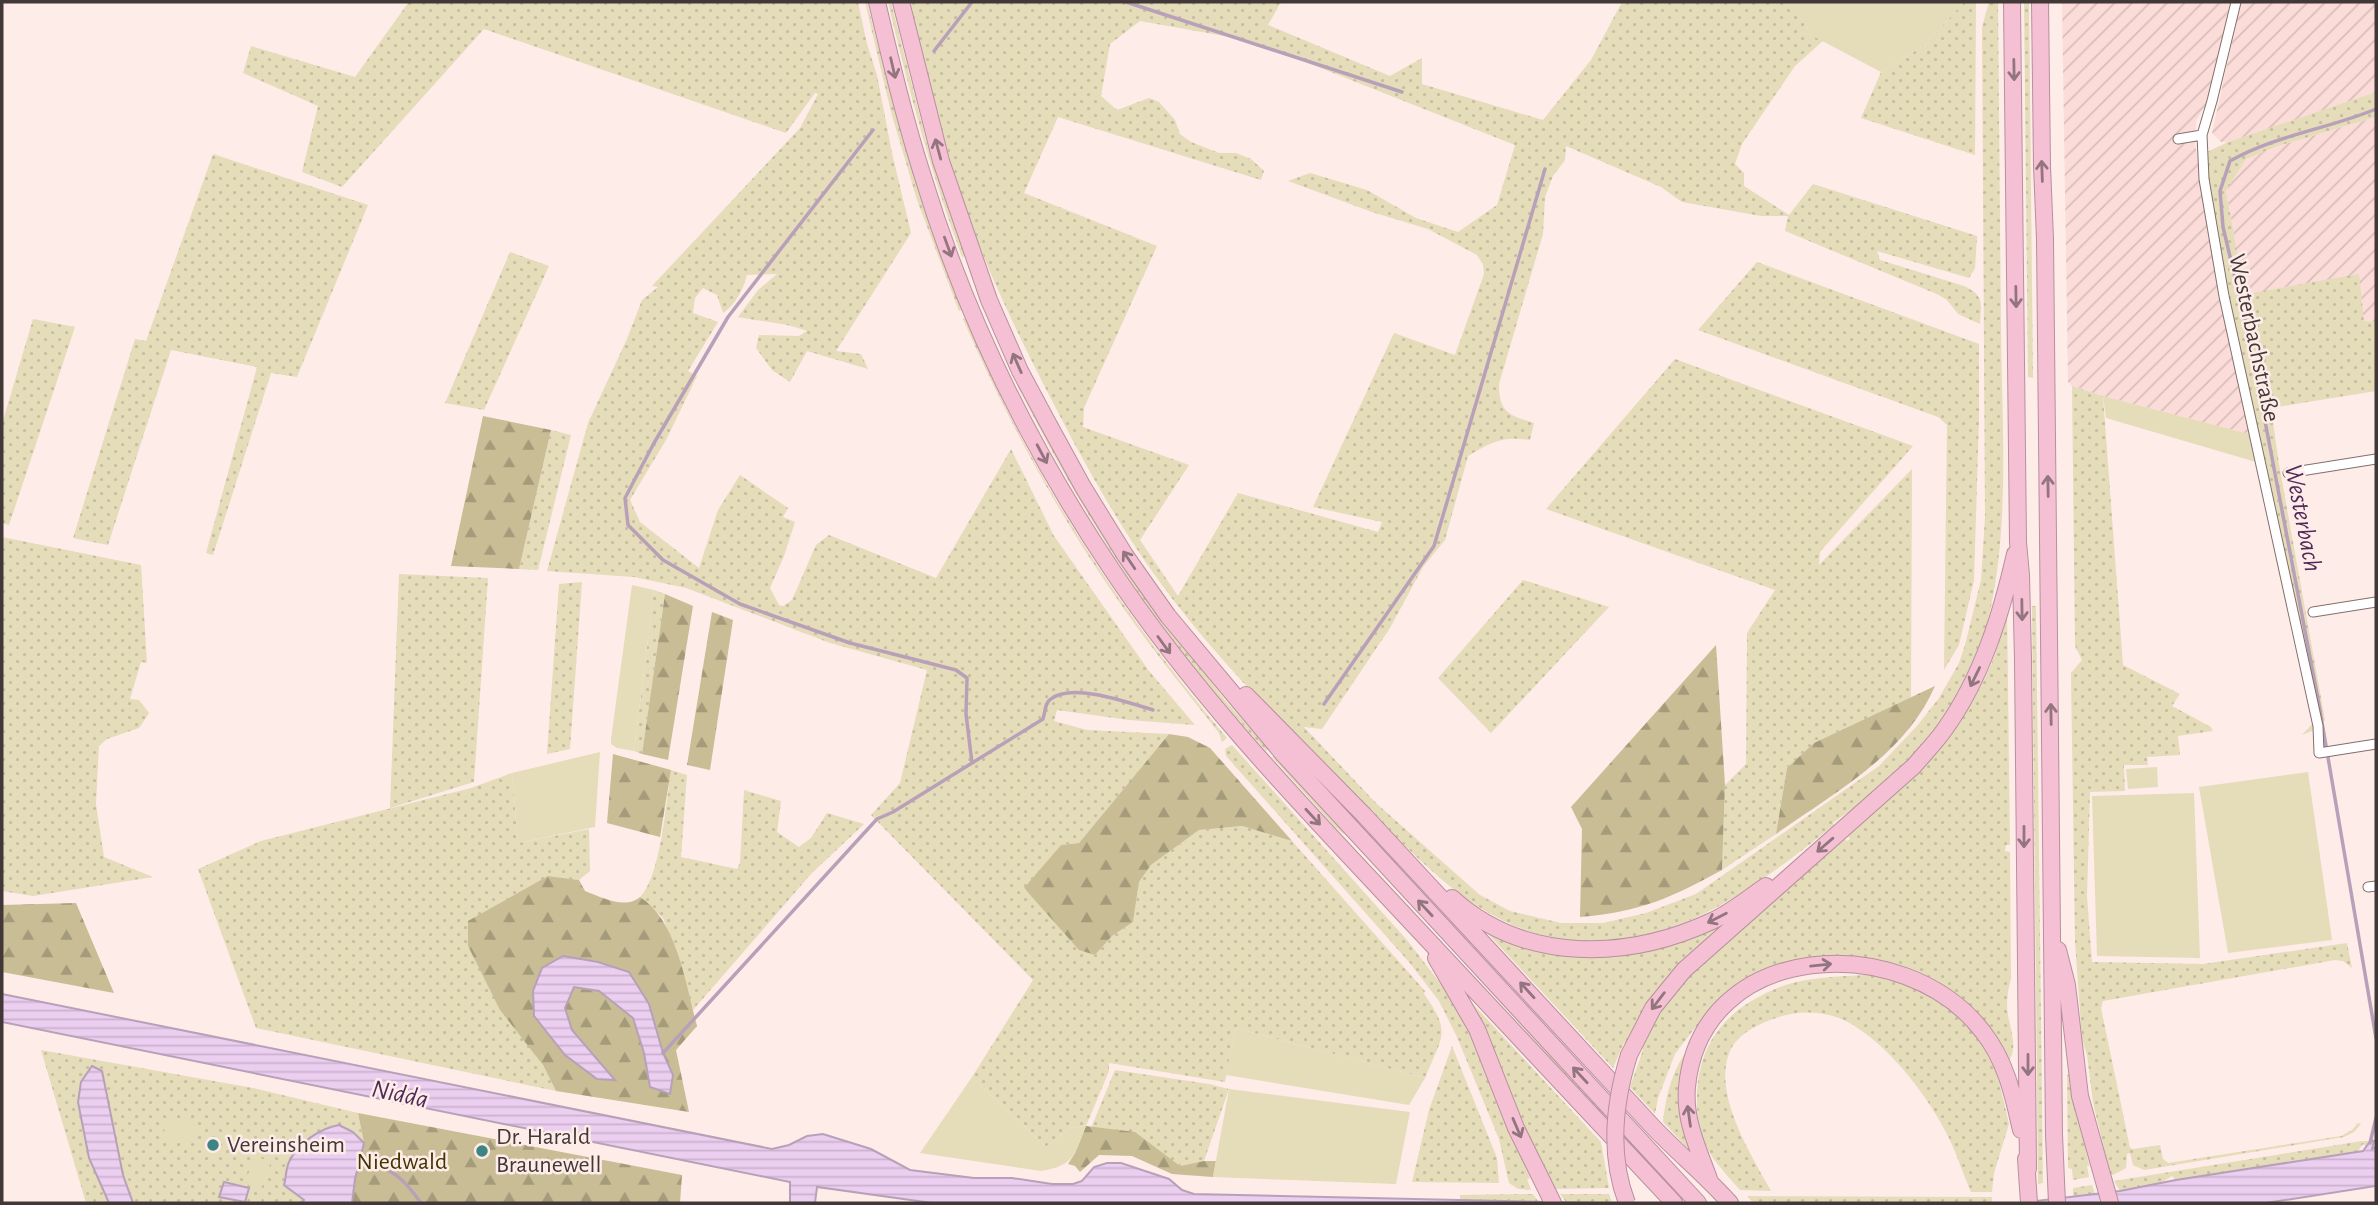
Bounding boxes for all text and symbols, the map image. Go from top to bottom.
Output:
one-way arrow [886,56,900,79]
one-way arrow [2007,58,2021,81]
one-way arrow [931,139,944,161]
one-way arrow [2035,160,2048,183]
one-way arrow [942,235,955,257]
street label: Westerbachstraße [2224,252,2284,424]
one-way arrow [2009,286,2022,309]
one-way arrow [1010,352,1023,374]
one-way arrow [1035,443,1049,463]
water label: Westerbach [2280,462,2326,574]
one-way arrow [2041,475,2055,498]
one-way arrow [1122,551,1136,570]
one-way arrow [2015,598,2029,621]
one-way arrow [1157,635,1172,654]
one-way arrow [1968,666,1982,687]
one-way arrow [2044,703,2058,726]
one-way arrow [1304,808,1321,825]
one-way arrow [2017,825,2031,848]
one-way arrow [1817,837,1835,853]
one-way arrow [1417,899,1433,917]
one-way arrow [1707,911,1728,925]
one-way arrow [1809,958,1832,971]
one-way arrow [1519,981,1535,999]
one-way arrow [1651,992,1666,1010]
one-way arrow [2021,1053,2034,1076]
one-way arrow [1572,1066,1588,1084]
water label: Nidda [369,1075,431,1113]
one-way arrow [1682,1105,1695,1128]
one-way arrow [1511,1117,1524,1138]
place label: Dr. Harald Braunewell [496,1125,601,1177]
place label: Vereinsheim [227,1133,345,1157]
marker: Vereinsheim [205,1137,221,1153]
marker: Dr. Harald Braunewell [474,1143,490,1159]
park label: Niedwald [357,1150,447,1174]

